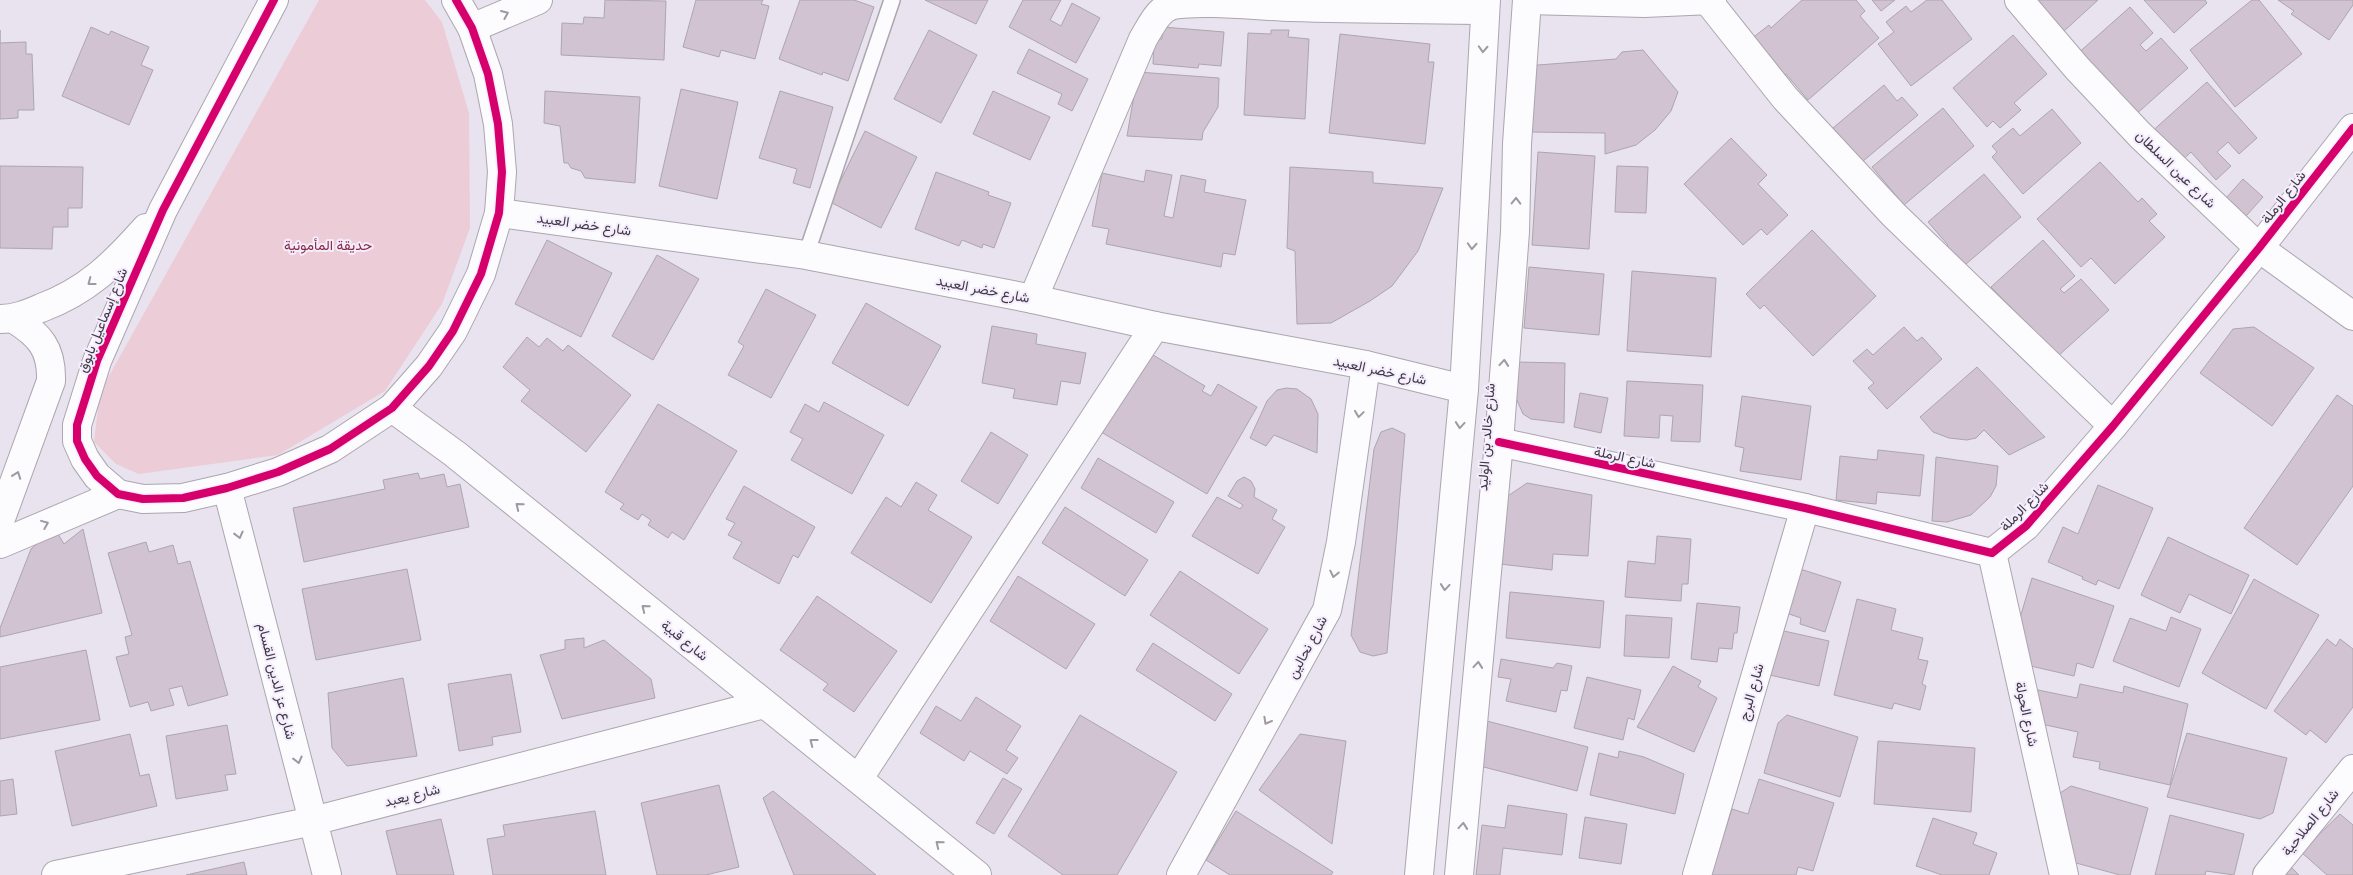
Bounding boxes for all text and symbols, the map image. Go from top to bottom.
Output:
one-way arrow [500,10,509,21]
one-way arrow [1478,45,1489,53]
street label: شارع عين السلطان [2131,126,2220,213]
street label: شارع الرملة [2257,167,2311,228]
one-way arrow [1511,197,1521,205]
street label: شارع خضر العبيد [535,208,632,242]
park label: حديقة المأمونية [284,236,372,254]
one-way arrow [1466,242,1477,250]
street label: شارع إسماعيل بابوق [73,265,133,376]
street label: شارع خضر العبيد [934,271,1031,309]
one-way arrow [88,276,97,284]
street label: شارع خضر العبيد [1331,351,1428,391]
one-way arrow [1498,359,1509,367]
street label: شارع خالد بن الوليد [1473,383,1501,492]
one-way arrow [1354,410,1365,418]
one-way arrow [1455,422,1466,430]
street label: شارع الرملة [1592,442,1657,474]
one-way arrow [11,471,21,480]
street label: شارع الرملة [1996,477,2054,536]
one-way arrow [515,502,524,511]
one-way arrow [40,520,49,531]
one-way arrow [234,530,244,538]
one-way arrow [1329,570,1340,579]
one-way arrow [1440,584,1451,592]
one-way arrow [642,605,651,613]
street label: شارع نحالين [1283,612,1333,683]
street label: شارع قبية [657,616,712,666]
street label: شارع عز الدين القسام [252,621,300,742]
one-way arrow [1472,660,1483,668]
street label: شارع البرج [1734,661,1770,723]
street label: شارع الحولة [2009,680,2043,749]
one-way arrow [1263,715,1273,724]
one-way arrow [809,739,819,748]
one-way arrow [292,756,302,764]
street label: شارع يعبد [382,779,442,813]
street label: شارع الصلاحية [2277,785,2344,861]
one-way arrow [1457,822,1468,830]
one-way arrow [936,841,945,850]

